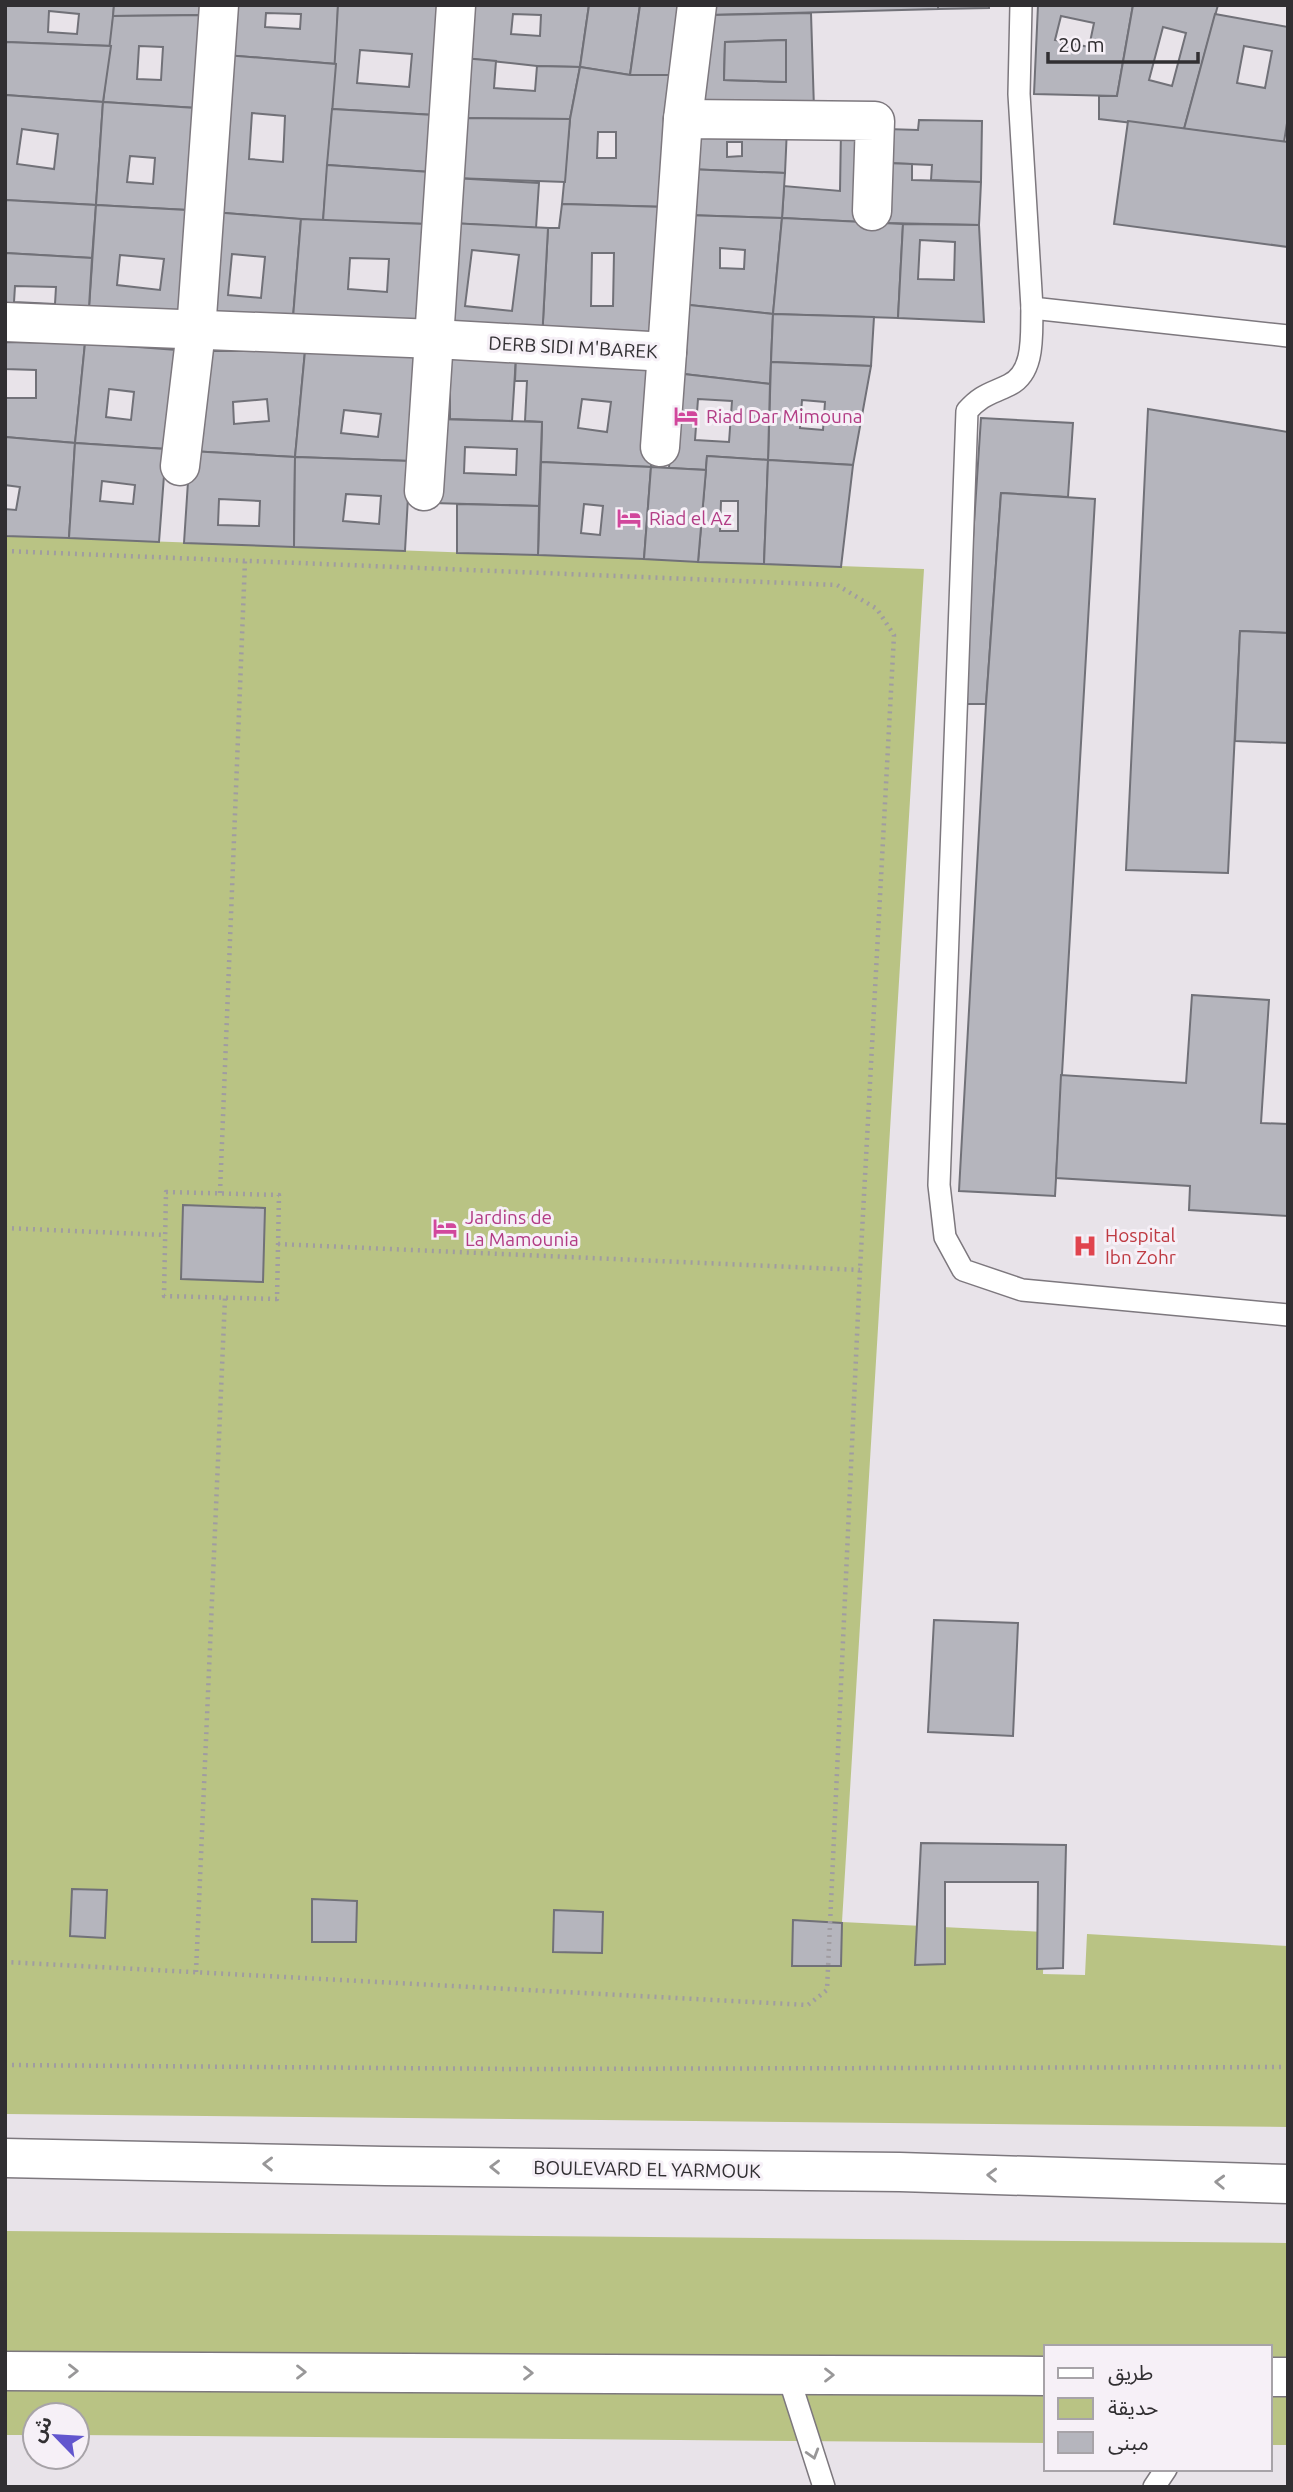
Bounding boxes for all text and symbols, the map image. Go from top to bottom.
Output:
scale bar [1048,21,1198,65]
text: 20 m [1058,32,1105,56]
street label: DERB SIDI M'BAREK [488,332,659,362]
hotel icon: Riad Dar Mimouna [672,402,700,430]
place label: Riad Dar Mimouna [706,405,863,427]
hotel icon: Riad el Az [615,504,643,532]
place label: Riad el Az [649,507,732,529]
place label: Jardins de La Mamounia [465,1206,579,1250]
hotel icon: Jardins de La Mamounia [431,1214,459,1242]
place label: Hospital Ibn Zohr [1105,1224,1176,1268]
hospital icon: Hospital Ibn Zohr [1071,1232,1099,1260]
one-way arrow [262,2156,272,2172]
street label: BOULEVARD EL YARMOUK [533,2156,761,2182]
one-way arrow [489,2160,500,2175]
one-way arrow [986,2167,997,2182]
one-way arrow [1214,2174,1224,2190]
legend [1044,2345,1272,2471]
text: طريق [1108,2360,1153,2386]
one-way arrow [69,2363,79,2379]
one-way arrow [296,2364,307,2380]
one-way arrow [524,2365,534,2381]
one-way arrow [825,2367,835,2383]
text: حديقة [1108,2395,1158,2419]
north arrow [21,2401,91,2471]
text: ش [25,2412,56,2445]
text: مبنى [1108,2430,1149,2455]
one-way arrow [805,2448,820,2460]

